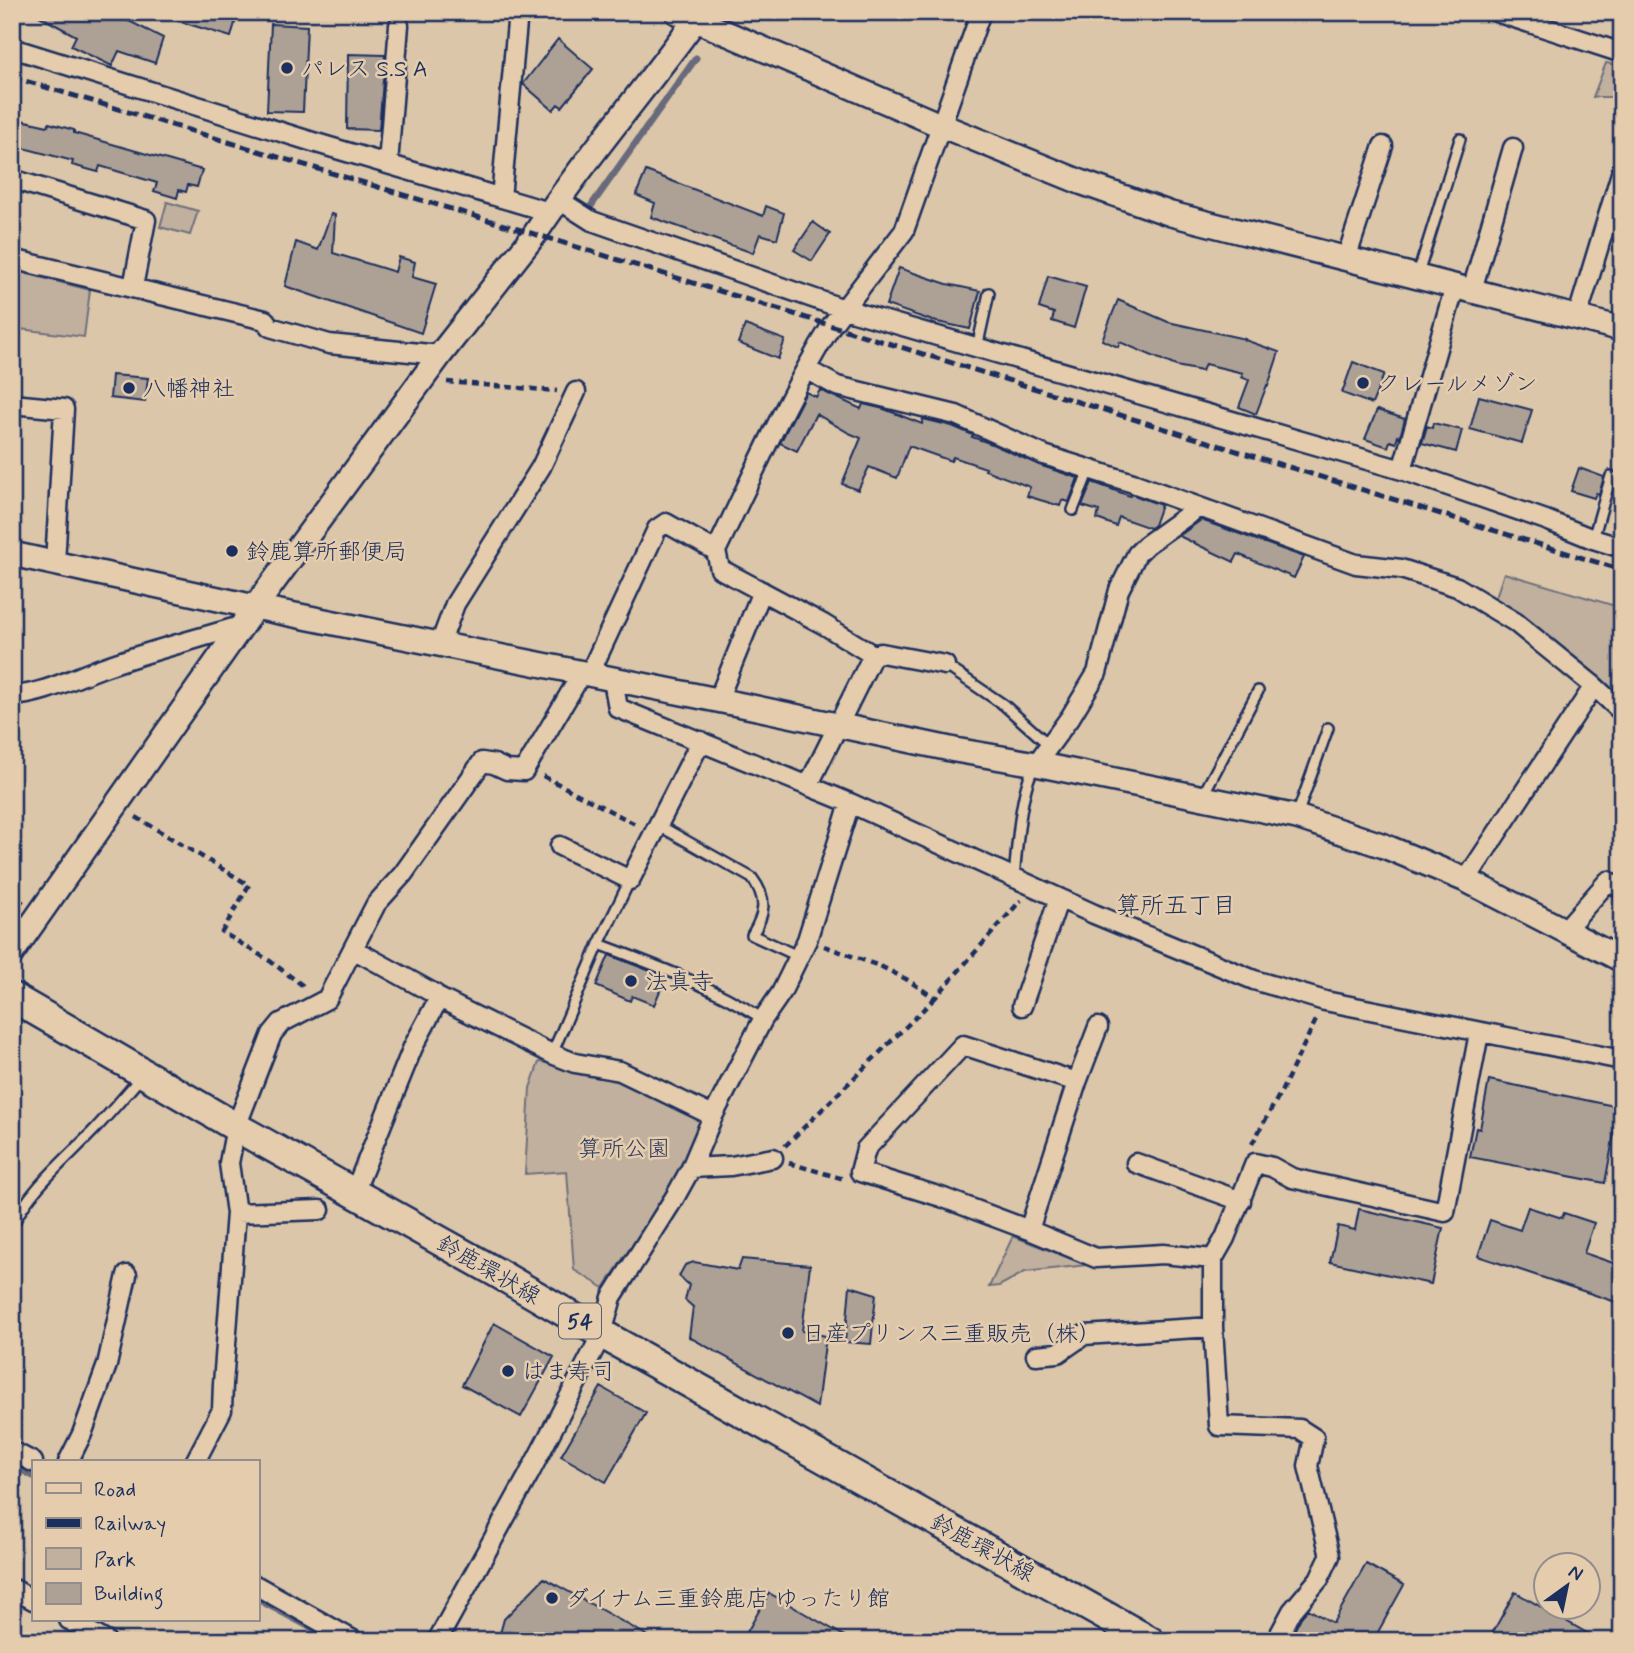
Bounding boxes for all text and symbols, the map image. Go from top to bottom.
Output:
place label: パレス S.S A [301,55,428,85]
marker: パレス S.S A [279,60,295,76]
place label: クレールメゾン [1377,370,1538,400]
place label: 八幡神社 [143,375,235,405]
marker: クレールメゾン [1355,375,1371,391]
marker: 八幡神社 [121,380,137,396]
place label: 鈴鹿算所郵便局 [246,538,407,568]
marker: 鈴鹿算所郵便局 [224,543,240,559]
district label: 算所五丁目 [1116,891,1236,922]
place label: 法真寺 [645,968,714,998]
marker: 法真寺 [623,973,639,989]
park label: 算所公園 [578,1135,670,1165]
street label: 鈴鹿環状線 [431,1229,545,1312]
road number: 54 [559,1304,601,1338]
place label: 日産プリンス三重販売（株） [802,1320,1101,1350]
marker: 日産プリンス三重販売（株） [780,1325,796,1341]
place label: はま寿司 [522,1358,614,1388]
marker: はま寿司 [500,1363,516,1379]
legend [32,1460,259,1622]
text: Road [94,1476,136,1504]
street label: 鈴鹿環状線 [924,1508,1040,1590]
text: Railway [94,1510,166,1538]
text: Park [94,1546,136,1574]
north arrow [1532,1552,1602,1622]
text: N [1563,1559,1588,1587]
text: Building [94,1580,164,1610]
place label: ダイナム三重鈴鹿店 ゆったり館 [566,1585,890,1615]
marker: ダイナム三重鈴鹿店 ゆったり館 [544,1590,560,1606]

